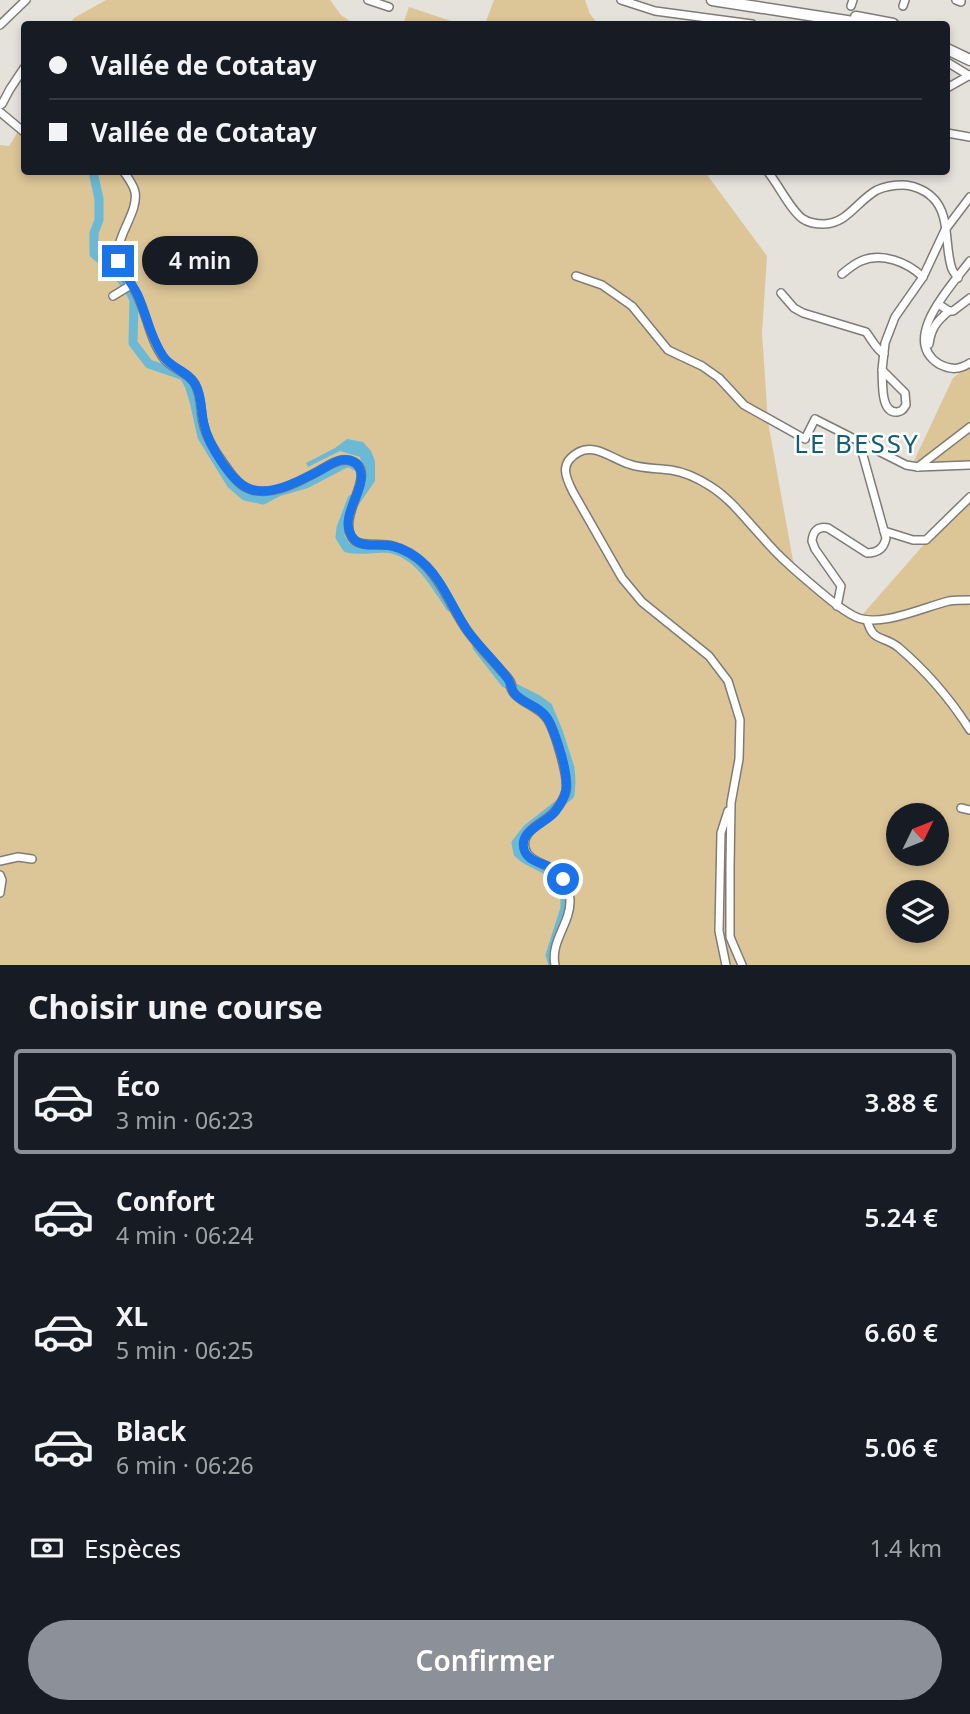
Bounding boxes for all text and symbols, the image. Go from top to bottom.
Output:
text: Vallée de Cotatay [91,47,316,83]
text: Vallée de Cotatay [91,114,316,150]
callout: 4 min [142,236,258,286]
text: 4 min [169,244,231,276]
route end [102,245,134,277]
district label: LE BESSY [794,425,920,461]
north arrow [886,803,948,866]
map controls [886,803,949,943]
route start [547,863,579,895]
button: layers [886,880,949,943]
text: Choisir une course [28,985,323,1028]
text: Éco [116,1068,160,1104]
icon: car [32,1070,95,1133]
text: 3.88 € [865,1084,938,1120]
text: 3 min · 06:23 [116,1104,254,1136]
text: Confort [116,1183,215,1219]
icon: car [32,1185,95,1248]
text: 5.24 € [865,1199,938,1235]
text: 4 min · 06:24 [116,1219,254,1251]
text: XL [116,1298,148,1334]
icon: car [32,1300,95,1363]
text: 6.60 € [865,1314,938,1350]
text: 5 min · 06:25 [116,1334,254,1366]
text: Black [116,1413,186,1449]
icon: car [32,1415,95,1478]
text: 5.06 € [865,1429,938,1465]
text: 6 min · 06:26 [116,1449,254,1481]
icon: cash [28,1529,66,1567]
text: Espèces [84,1530,181,1566]
text: 1.4 km [870,1532,942,1564]
button: Confirmer [28,1620,942,1700]

